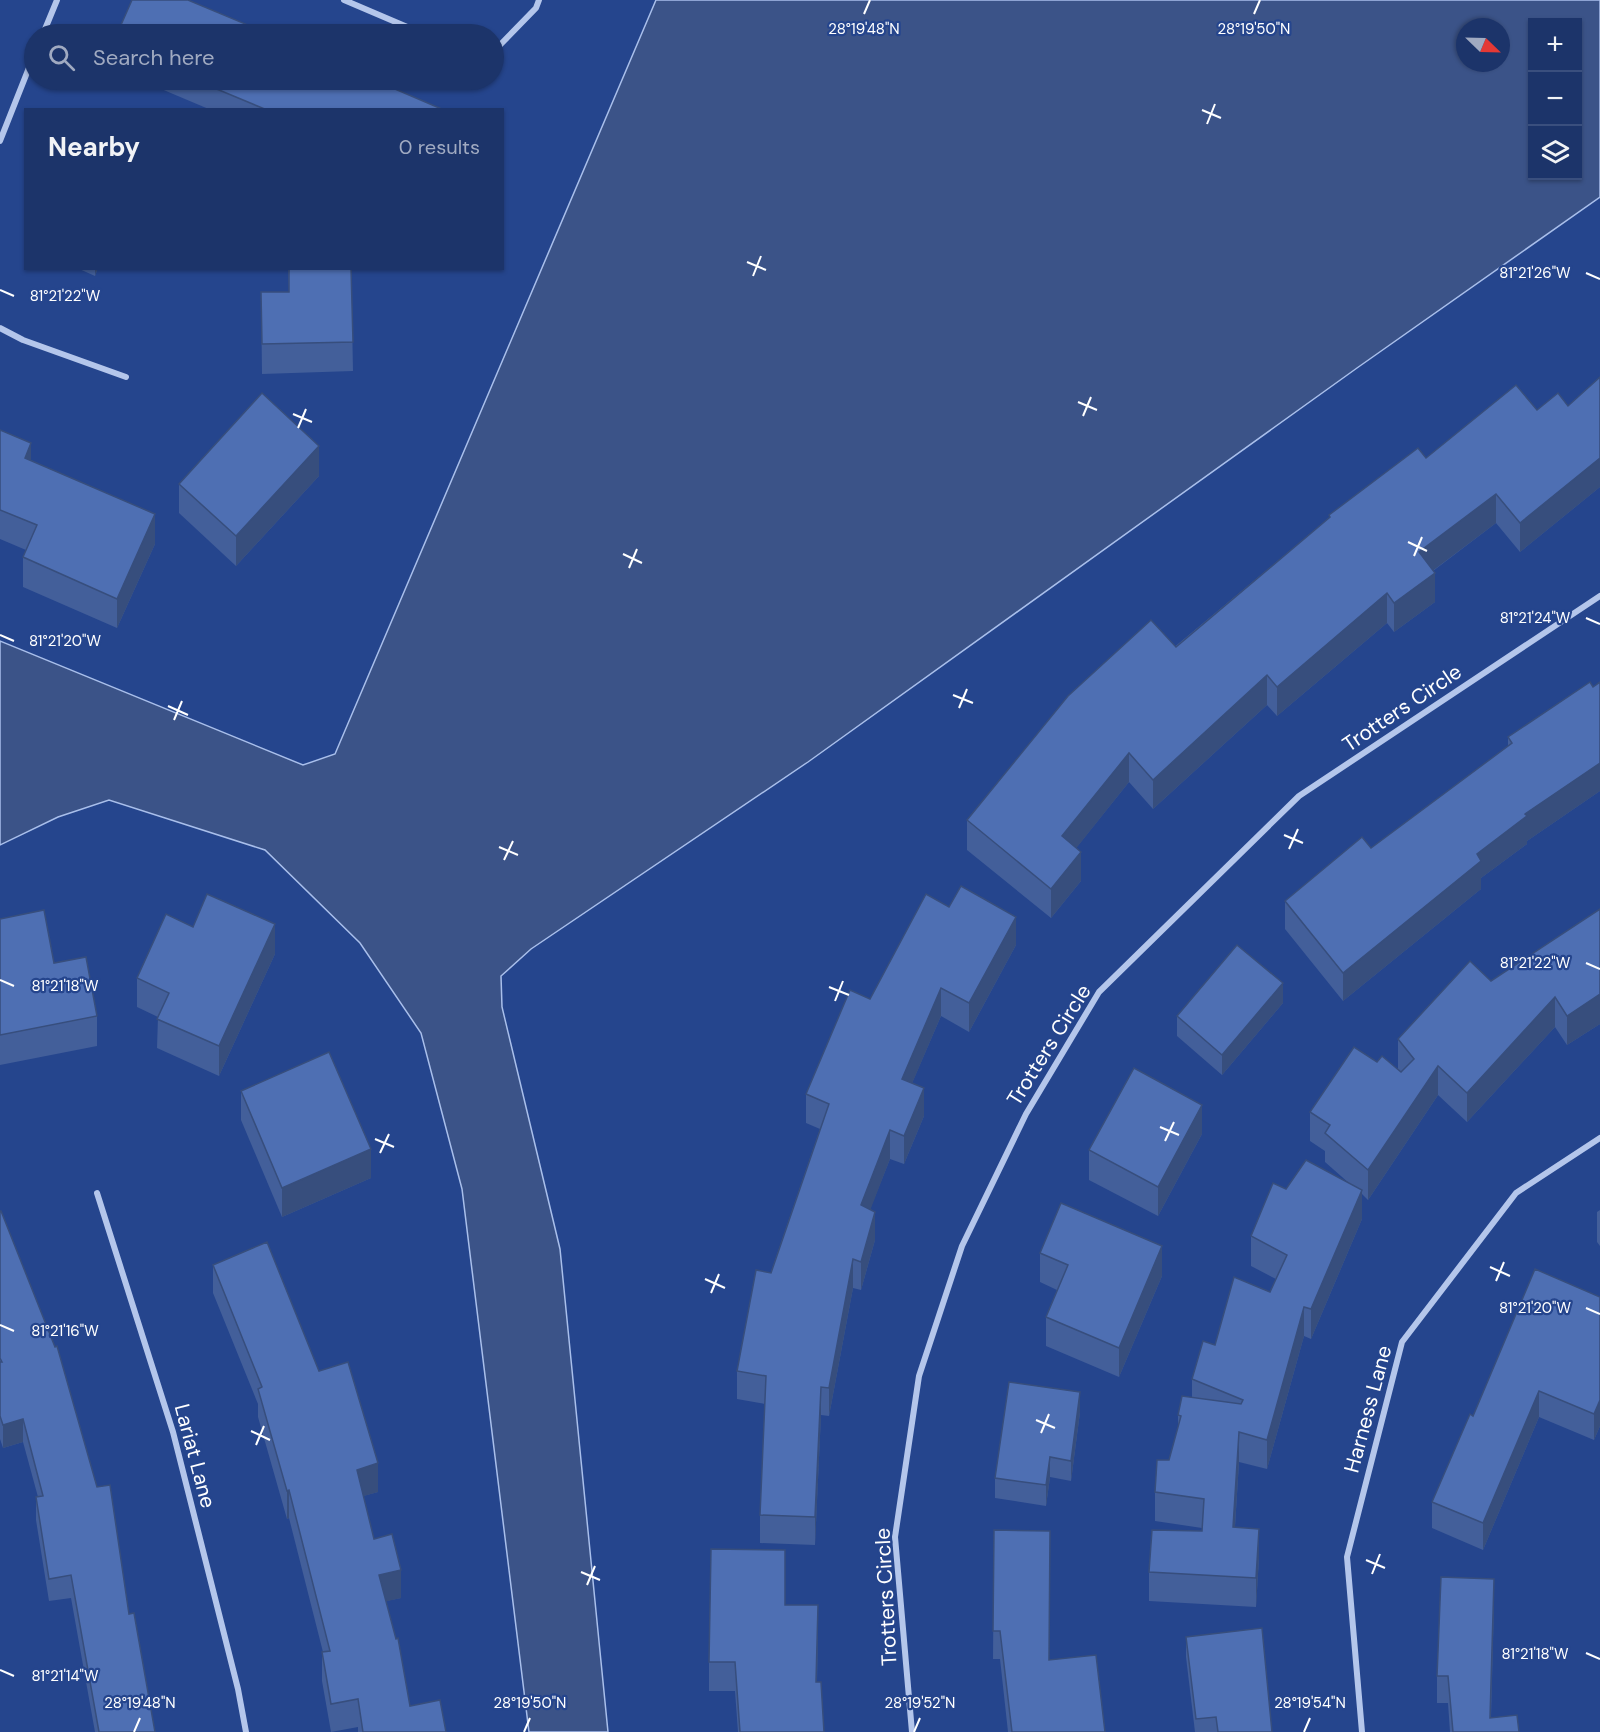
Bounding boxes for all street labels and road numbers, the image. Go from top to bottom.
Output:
street label: Trotters Circle [1337,658,1467,758]
street label: Trotters Circle [1001,979,1097,1111]
street label: Harness Lane [1338,1342,1398,1476]
street label: Lariat Lane [168,1401,222,1511]
street label: Trotters Circle [868,1527,904,1667]

